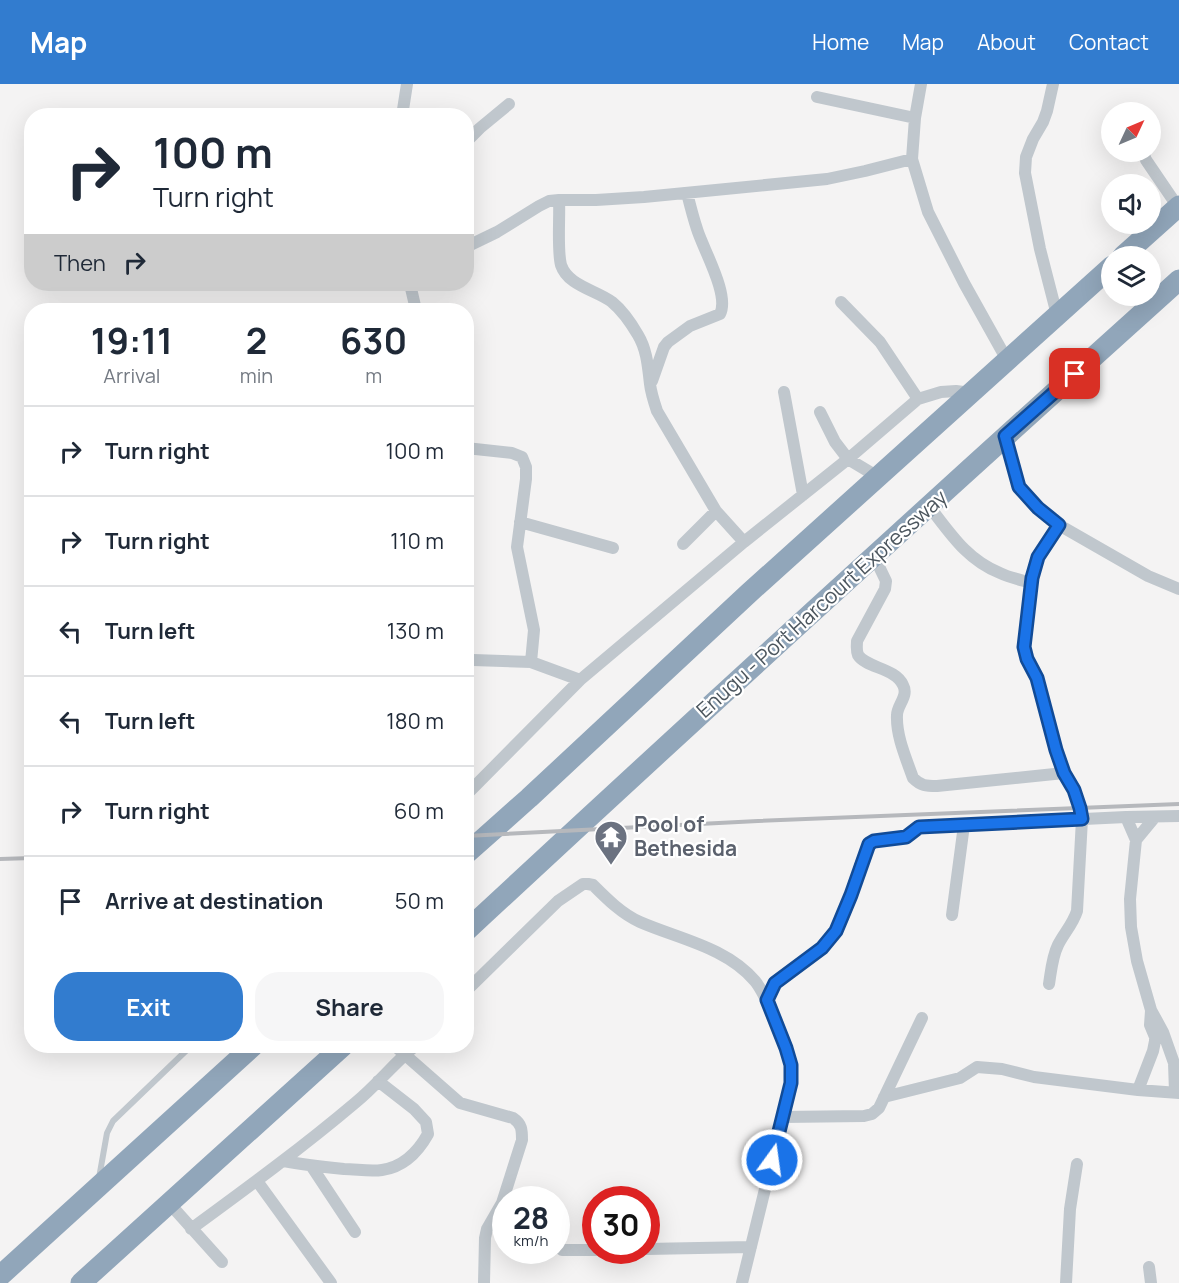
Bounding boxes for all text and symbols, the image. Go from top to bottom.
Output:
text: Map [30,23,87,61]
text: Home [812,28,869,56]
text: Map [902,28,944,56]
text: About [977,28,1036,56]
text: Contact [1069,28,1149,56]
north arrow [1101,102,1161,162]
map controls [1101,102,1161,306]
text: 100 m [153,123,273,181]
icon: right [54,132,132,210]
button: sound [1101,174,1161,234]
text: Turn right [153,178,274,215]
icon: right [118,246,151,279]
button: layers [1101,246,1161,306]
text: Then [54,248,106,278]
text: 19:11 [91,316,173,365]
text: 2 [246,316,267,365]
text: 630 [340,316,407,365]
pin [1049,348,1100,399]
icon: arrive [1058,357,1091,390]
text: Arrival [103,362,160,389]
text: min [240,362,273,389]
text: m [365,362,382,389]
icon: right [54,435,87,468]
text: Turn right [105,436,210,466]
text: 100 m [386,436,444,466]
street label: Enugu - Port Harcourt Expressway [690,483,953,724]
icon: right [54,525,87,558]
text: Turn right [105,526,210,556]
text: 110 m [390,526,444,556]
icon: left [54,615,87,648]
text: Turn left [105,616,195,646]
text: 130 m [387,616,444,646]
icon: left [54,705,87,738]
text: Turn left [105,706,195,736]
text: 180 m [386,706,444,736]
icon: right [54,795,87,828]
text: Turn right [105,796,210,826]
text: 60 m [394,796,444,826]
place label: Pool of Bethesida [634,810,737,862]
temple icon: Pool of Bethesida [593,819,629,866]
icon: arrive [54,885,87,918]
text: Arrive at destination [105,886,323,916]
text: 50 m [395,886,444,916]
button: Exit [54,972,243,1041]
button: Share [255,972,444,1041]
position arrow [740,1128,804,1192]
speed limit sign: 30 [582,1186,660,1264]
text: 28 [513,1197,549,1238]
text: km/h [514,1230,548,1251]

